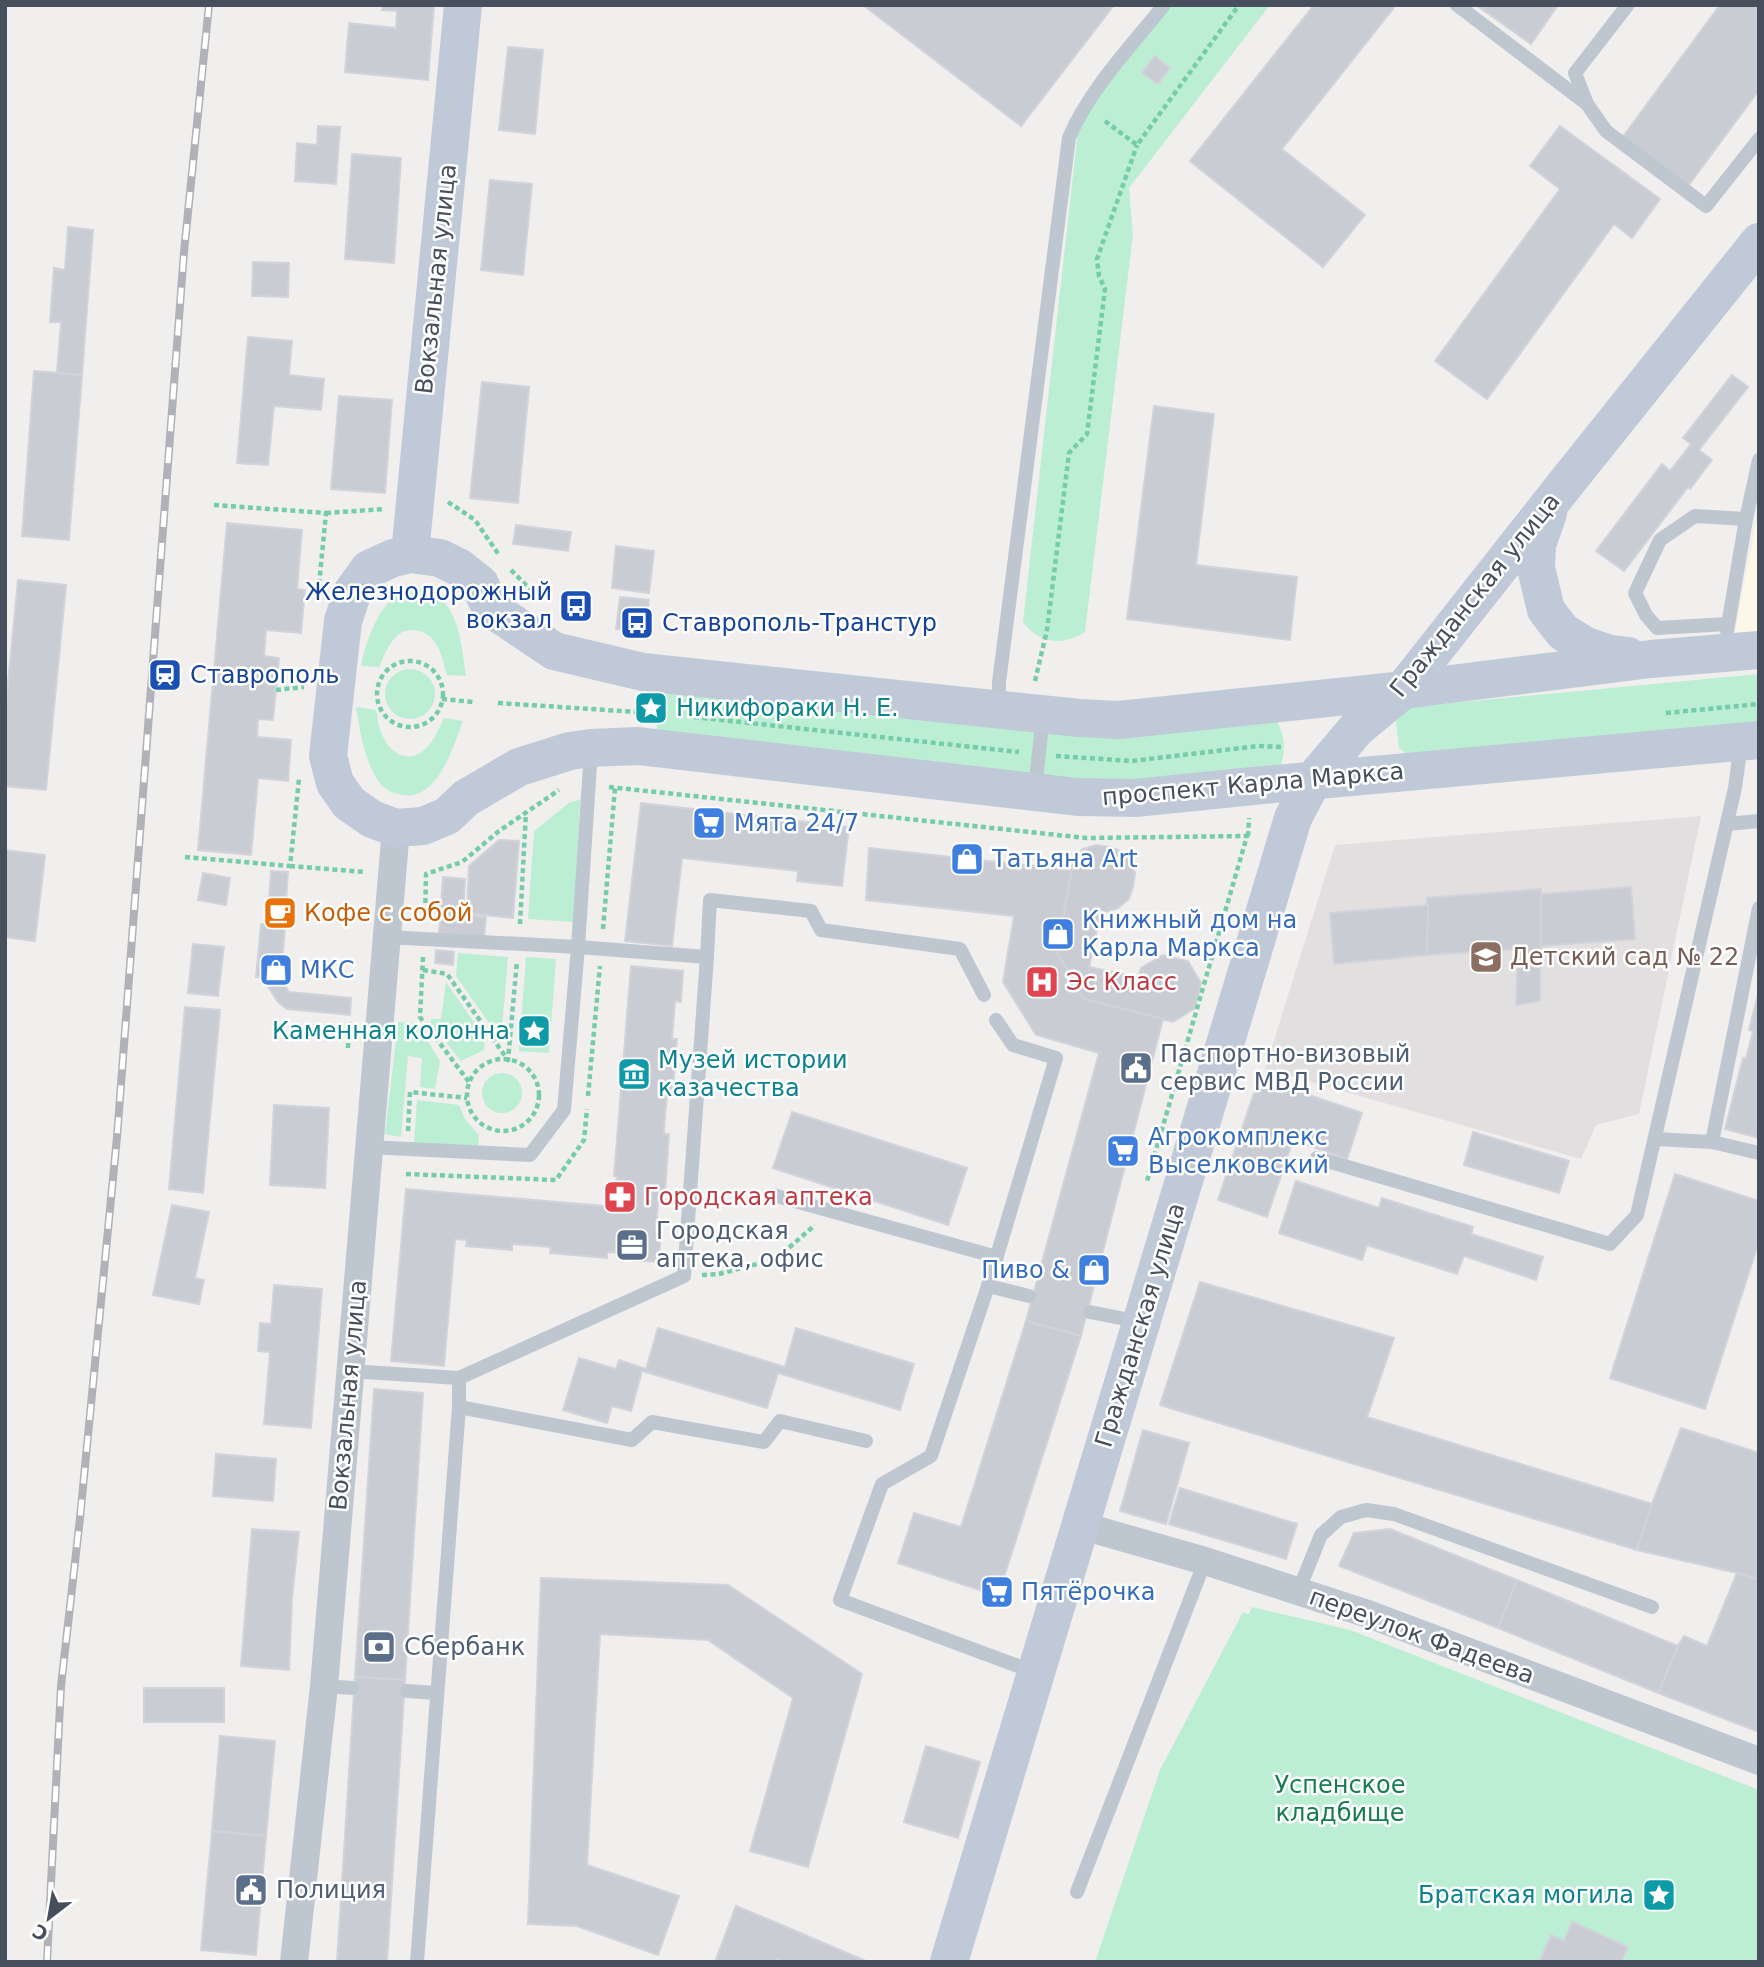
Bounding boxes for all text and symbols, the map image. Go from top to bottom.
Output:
street label: Вокзальная улица [410,163,462,395]
street label: Гражданская улица [1384,488,1566,702]
place label: Железнодорожный вокзал [305,578,552,634]
bus stop icon: Железнодорожный вокзал [557,587,595,625]
bus stop icon: Ставрополь-Транстур [618,604,656,642]
place label: Ставрополь-Транстур [662,609,937,637]
station icon: Ставрополь [146,656,184,694]
place label: Ставрополь [190,661,339,689]
place icon: Никифораки Н. Е. [632,689,670,727]
place label: Никифораки Н. Е. [676,694,899,722]
street label: проспект Карла Маркса [1101,757,1405,811]
supermarket icon: Мята 24/7 [690,804,728,842]
place label: Мята 24/7 [734,809,859,837]
shop icon: Татьяна Art [948,840,986,878]
place label: Татьяна Art [991,845,1138,873]
cafe icon: Кофе с собой [261,894,299,932]
place label: Кофе с собой [304,899,472,927]
place label: Книжный дом на Карла Маркса [1082,906,1297,962]
shop icon: Книжный дом на Карла Маркса [1039,915,1077,953]
school or university icon: Детский сад № 22 [1467,938,1505,976]
place label: Детский сад № 22 [1510,943,1739,971]
shop icon: МКС [257,951,295,989]
place label: МКС [300,956,355,984]
hospital icon: Эс Класс [1023,963,1061,1001]
place label: Эс Класс [1066,968,1177,996]
place icon: Каменная колонна [515,1012,553,1050]
place label: Каменная колонна [272,1017,510,1045]
place label: Паспортно-визовый сервис МВД России [1160,1040,1410,1096]
place label: Музей истории казачества [658,1046,848,1102]
public building icon: Паспортно-визовый сервис МВД России [1117,1049,1155,1087]
museum icon: Музей истории казачества [615,1055,653,1093]
place label: Агрокомплекс Выселковский [1148,1123,1329,1179]
supermarket icon: Агрокомплекс Выселковский [1104,1132,1142,1170]
pharmacy icon: Городская аптека [601,1178,639,1216]
place label: Городская аптека [644,1183,873,1211]
street label: Гражданская улица [1090,1200,1190,1450]
place label: Городская аптека, офис [656,1217,824,1273]
office icon: Городская аптека, офис [613,1226,651,1264]
shop icon: Пиво & [1075,1251,1113,1289]
place label: Пиво & [981,1256,1070,1284]
street label: Вокзальная улица [324,1279,372,1511]
supermarket icon: Пятёрочка [978,1573,1016,1611]
place label: Пятёрочка [1021,1578,1156,1606]
street label: переулок Фадеева [1306,1582,1538,1690]
bank icon: Сбербанк [360,1628,398,1666]
place label: Сбербанк [404,1633,525,1661]
park label: Успенское кладбище [1274,1771,1406,1827]
public building icon: Полиция [232,1871,270,1909]
place label: Полиция [276,1876,386,1904]
place icon: Братская могила [1640,1876,1678,1914]
place label: Братская могила [1418,1881,1634,1909]
north arrow [14,1883,84,1953]
text: С [29,1920,52,1946]

